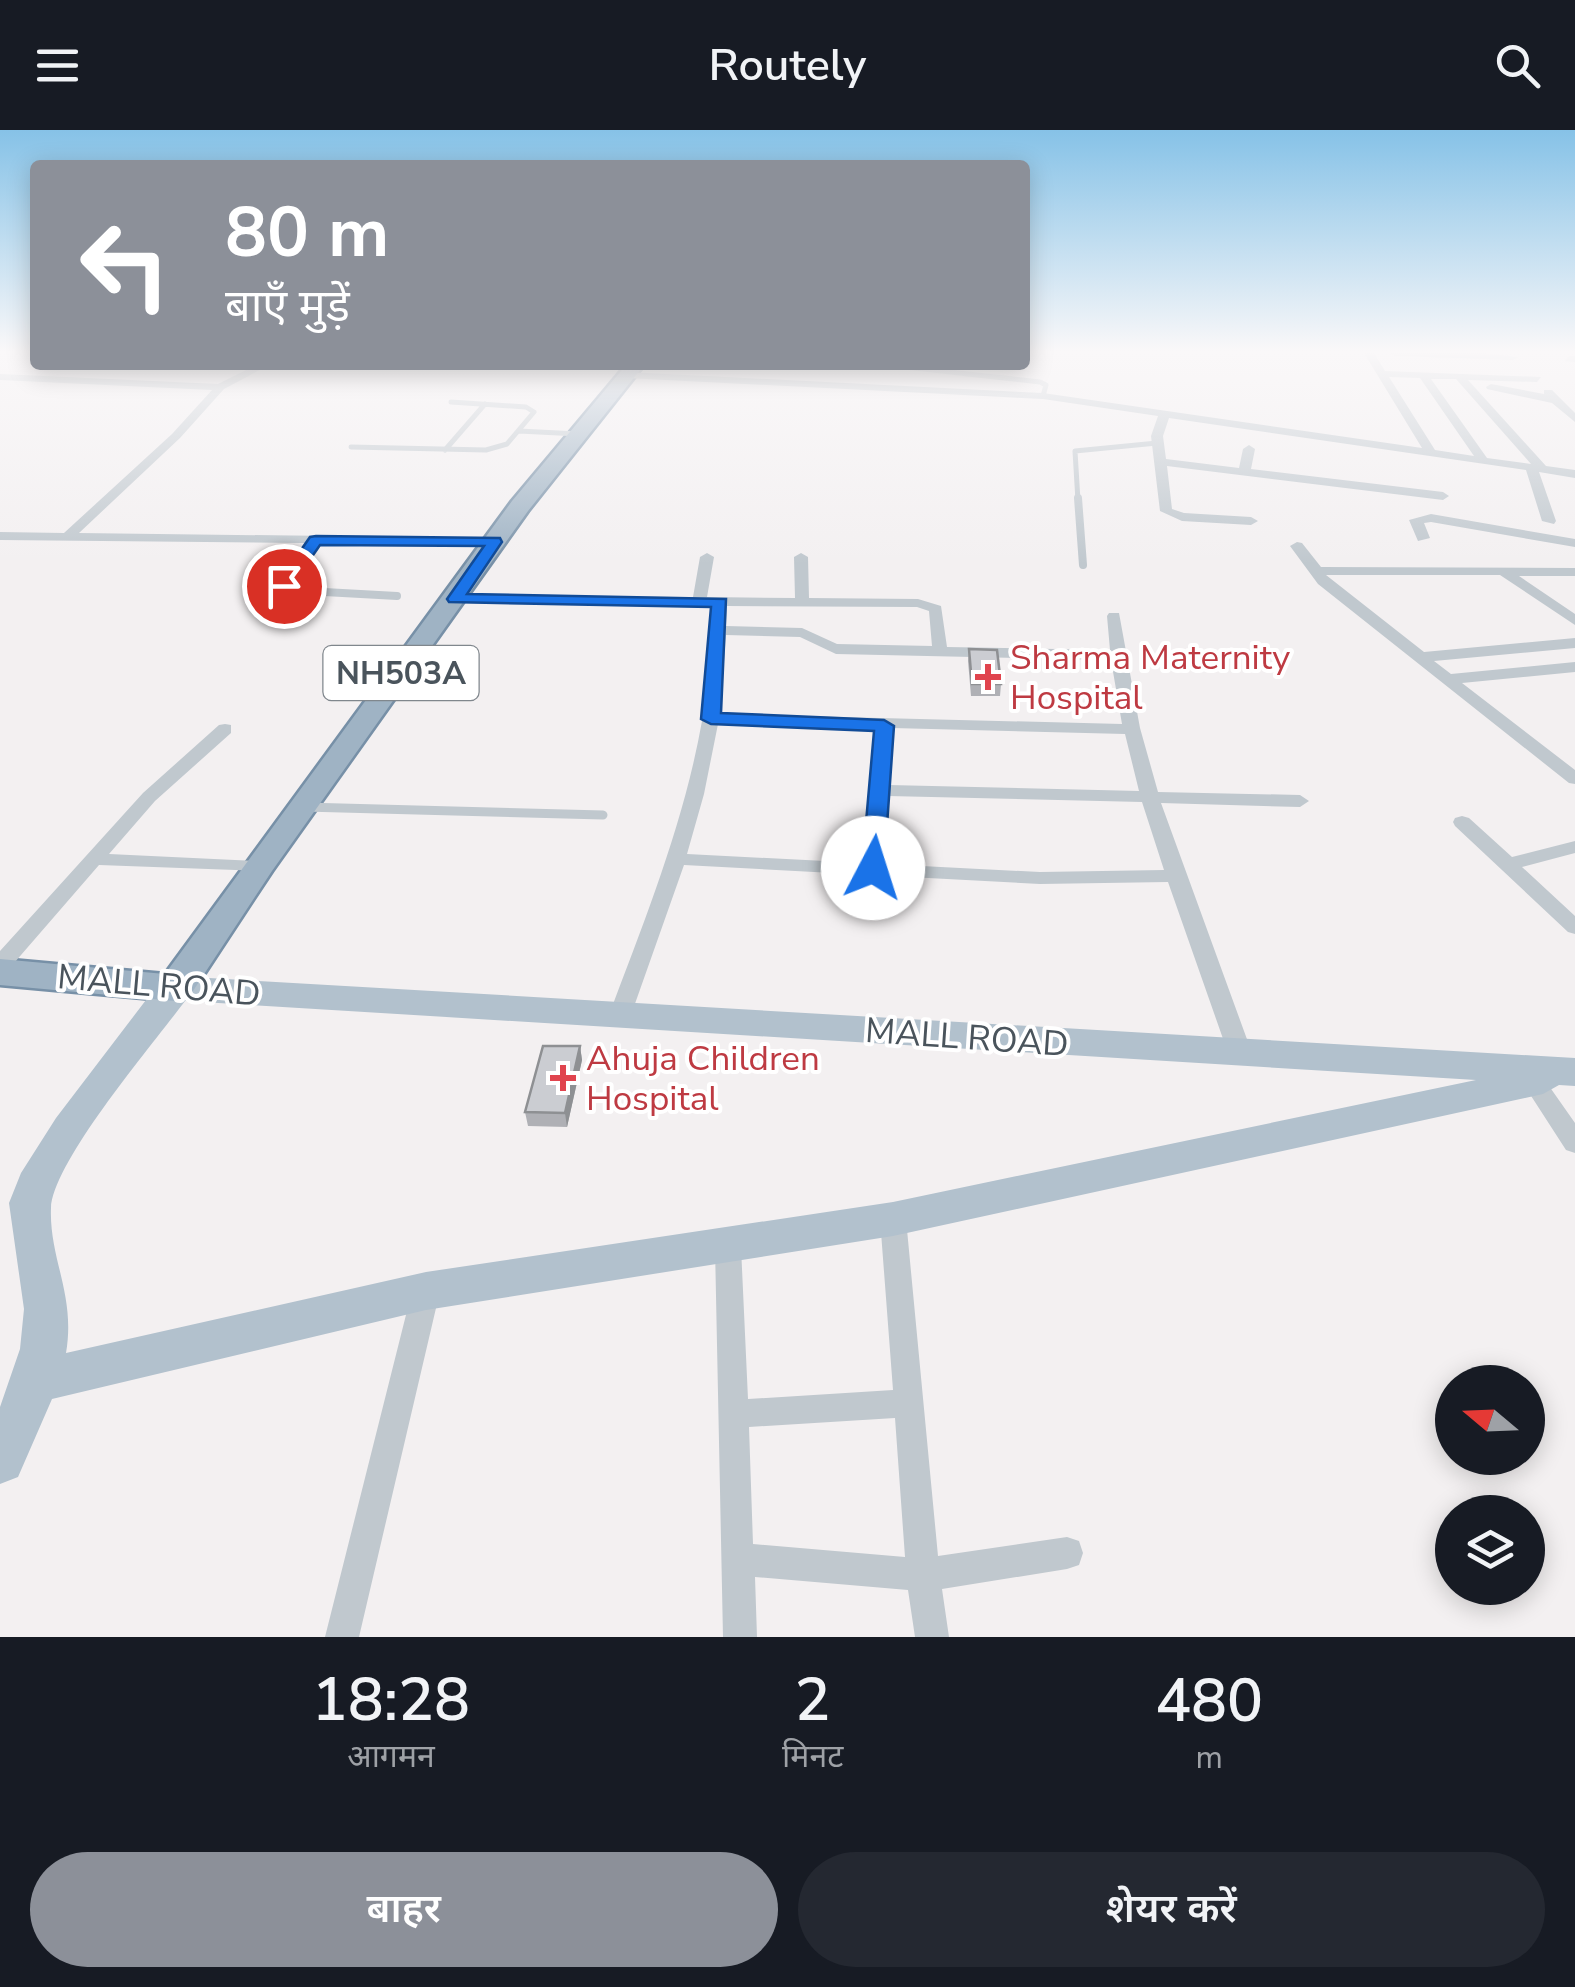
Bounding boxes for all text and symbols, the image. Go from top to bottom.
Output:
text: Routely [709,35,866,96]
icon: menu [30,38,85,93]
icon: search [1490,38,1545,93]
text: 80 m [225,185,389,281]
icon: left [60,200,190,330]
text: बाएँ मुड़ें [225,276,350,337]
pin [242,544,327,629]
icon: arrive [257,559,312,614]
place label: Sharma Maternity Hospital [1010,634,1290,721]
road number: NH503A [324,646,478,700]
marker: Sharma Maternity Hospital [975,664,1001,690]
position arrow [821,816,925,920]
street label: MALL ROAD [55,953,262,1018]
street label: MALL ROAD [864,1007,1070,1068]
place label: Ahuja Children Hospital [586,1035,820,1122]
marker: Ahuja Children Hospital [550,1065,576,1091]
north arrow [1435,1365,1545,1475]
map controls [1435,1365,1545,1605]
button: layers [1435,1495,1545,1605]
text: 18:28 [312,1659,470,1741]
text: 2 [795,1659,831,1741]
text: 480 [1155,1660,1263,1742]
text: आगमन [347,1735,435,1778]
text: मिनट [782,1735,843,1778]
text: m [1195,1736,1223,1779]
button: बाहर [30,1852,778,1967]
button: शेयर करें [798,1852,1545,1967]

